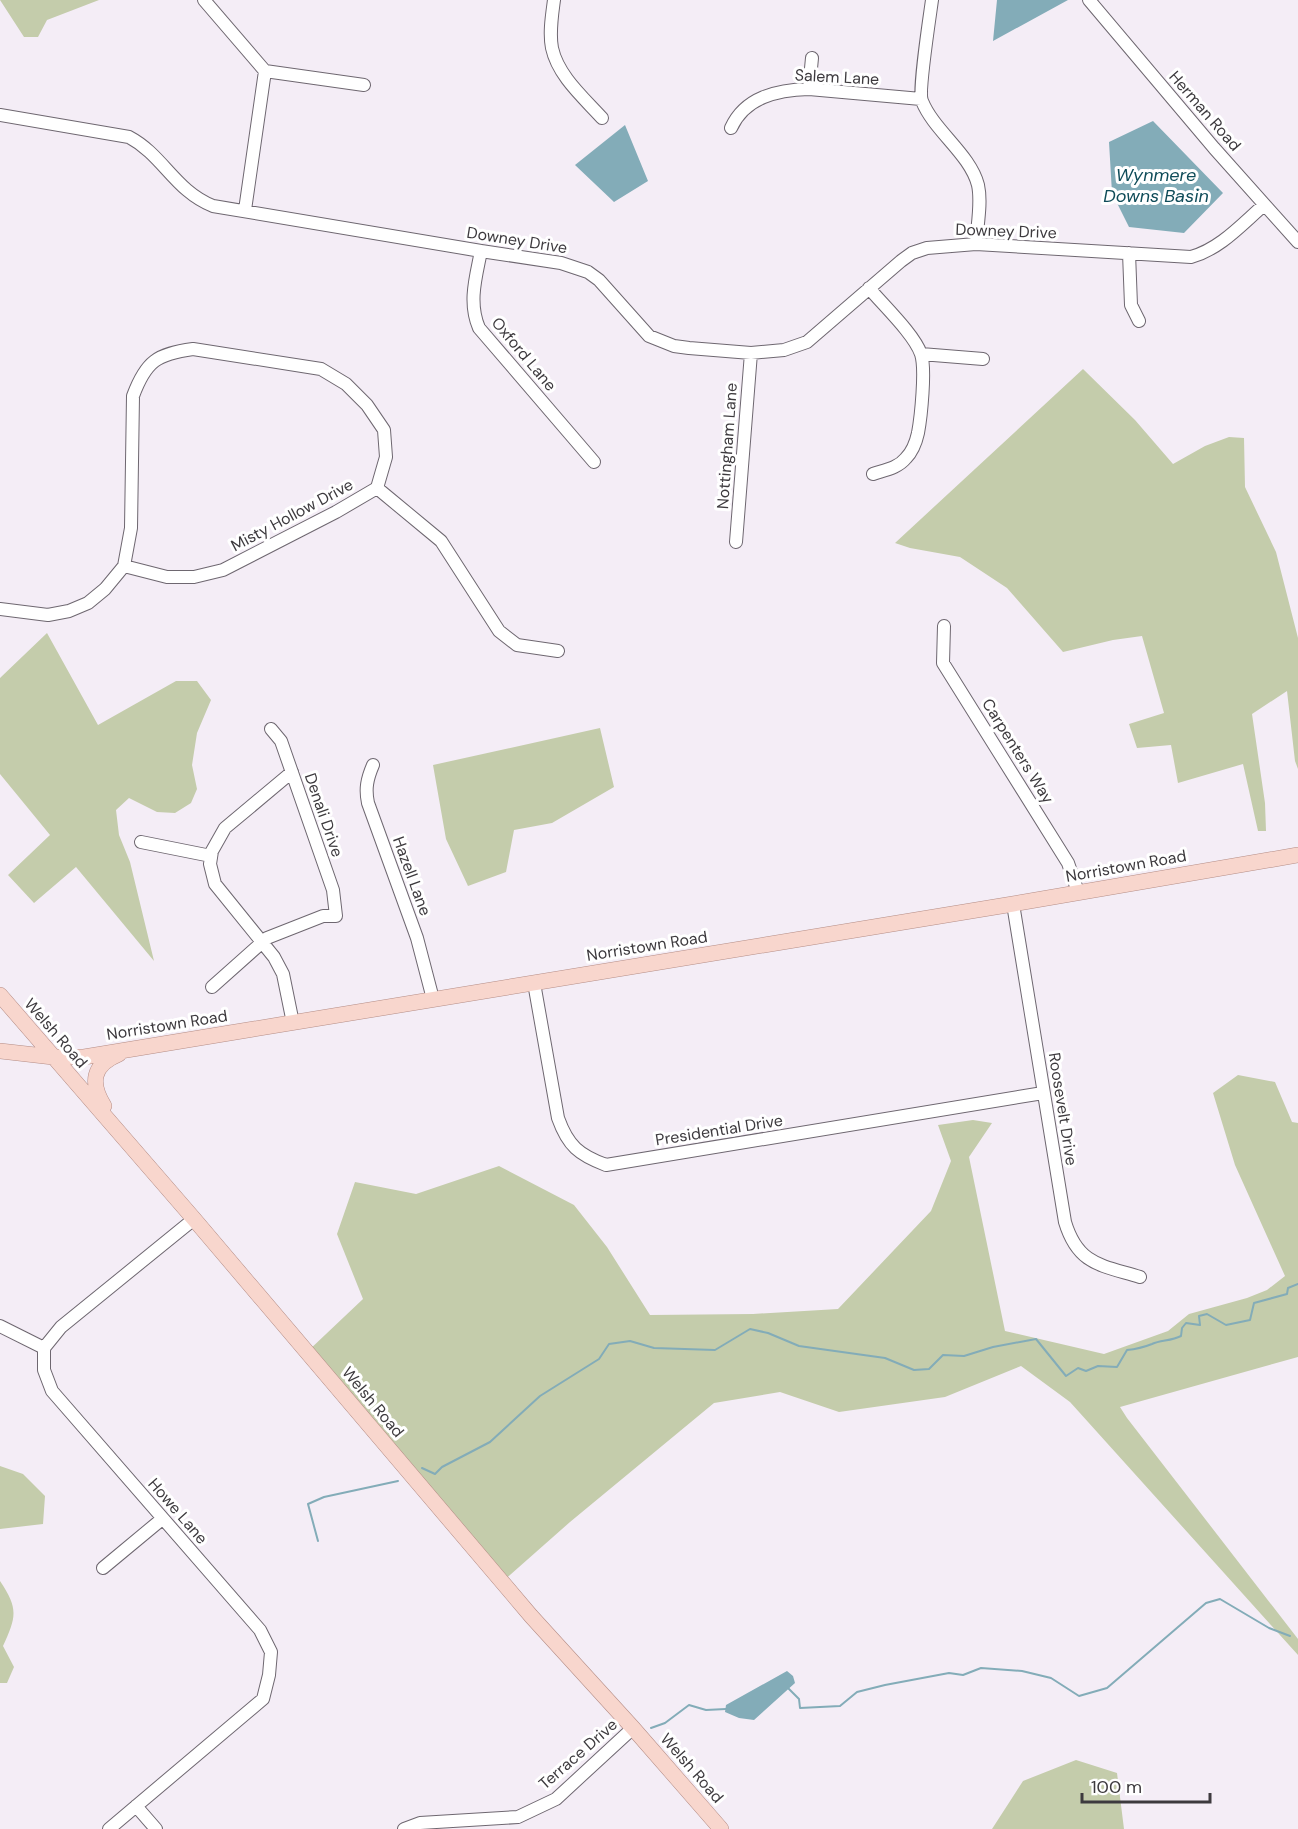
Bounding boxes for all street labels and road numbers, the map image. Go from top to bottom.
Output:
street label: Salem Lane [794,64,880,90]
street label: Herman Road [1164,67,1246,155]
street label: Downey Drive [955,219,1057,243]
street label: Downey Drive [465,222,569,258]
street label: Oxford Lane [487,313,561,395]
street label: Nottingham Lane [712,382,742,510]
street label: Misty Hollow Drive [227,474,357,556]
street label: Carpenters Way [977,695,1059,807]
street label: Denali Drive [300,770,348,860]
street label: Hazell Lane [388,833,436,919]
street label: Norristown Road [1064,845,1188,887]
street label: Norristown Road [585,926,709,966]
street label: Welsh Road [20,994,92,1072]
street label: Norristown Road [105,1005,229,1045]
street label: Roosevelt Drive [1044,1051,1082,1167]
street label: Presidential Drive [654,1110,784,1150]
street label: Welsh Road [337,1362,409,1442]
street label: Howe Lane [144,1474,212,1548]
street label: Terrace Drive [534,1714,622,1794]
street label: Welsh Road [656,1729,728,1807]

